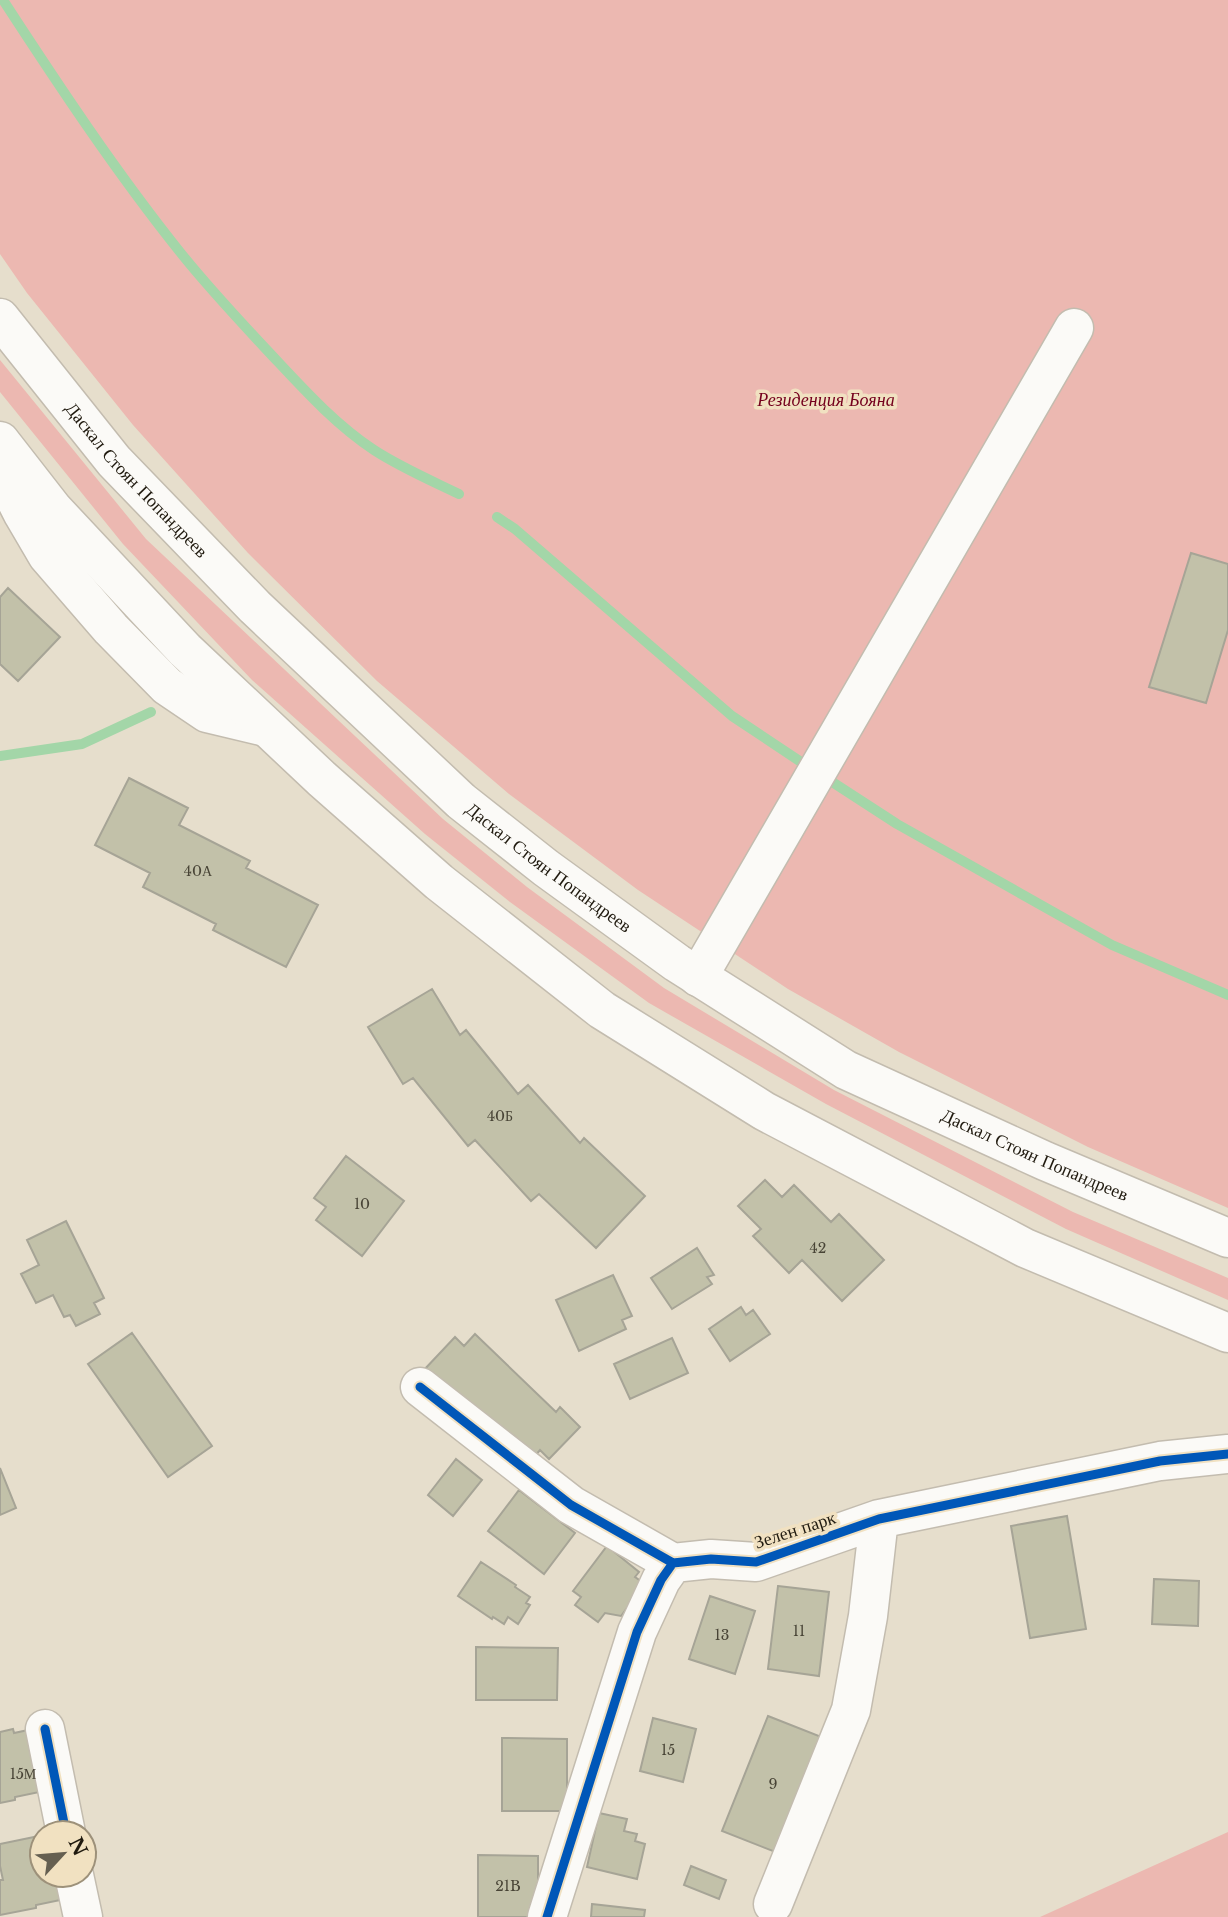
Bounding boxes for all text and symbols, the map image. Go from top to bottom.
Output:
park label: Резиденция Бояна [756,389,895,411]
street label: Даскал Стоян Попандреев [61,398,212,562]
street label: Даскал Стоян Попандреев [461,798,636,937]
house number: 40А [184,862,213,880]
street label: Даскал Стоян Попандреев [938,1104,1132,1206]
house number: 40Б [487,1107,513,1125]
house number: 10 [354,1195,370,1213]
house number: 42 [810,1239,826,1257]
street label: Зелен парк [752,1506,839,1553]
house number: 11 [793,1622,805,1640]
house number: 13 [715,1626,729,1644]
house number: 15 [661,1741,675,1759]
house number: 15М [10,1765,37,1783]
house number: 9 [768,1775,778,1793]
north arrow [28,1819,98,1889]
text: N [64,1834,92,1860]
house number: 21B [495,1877,521,1895]

